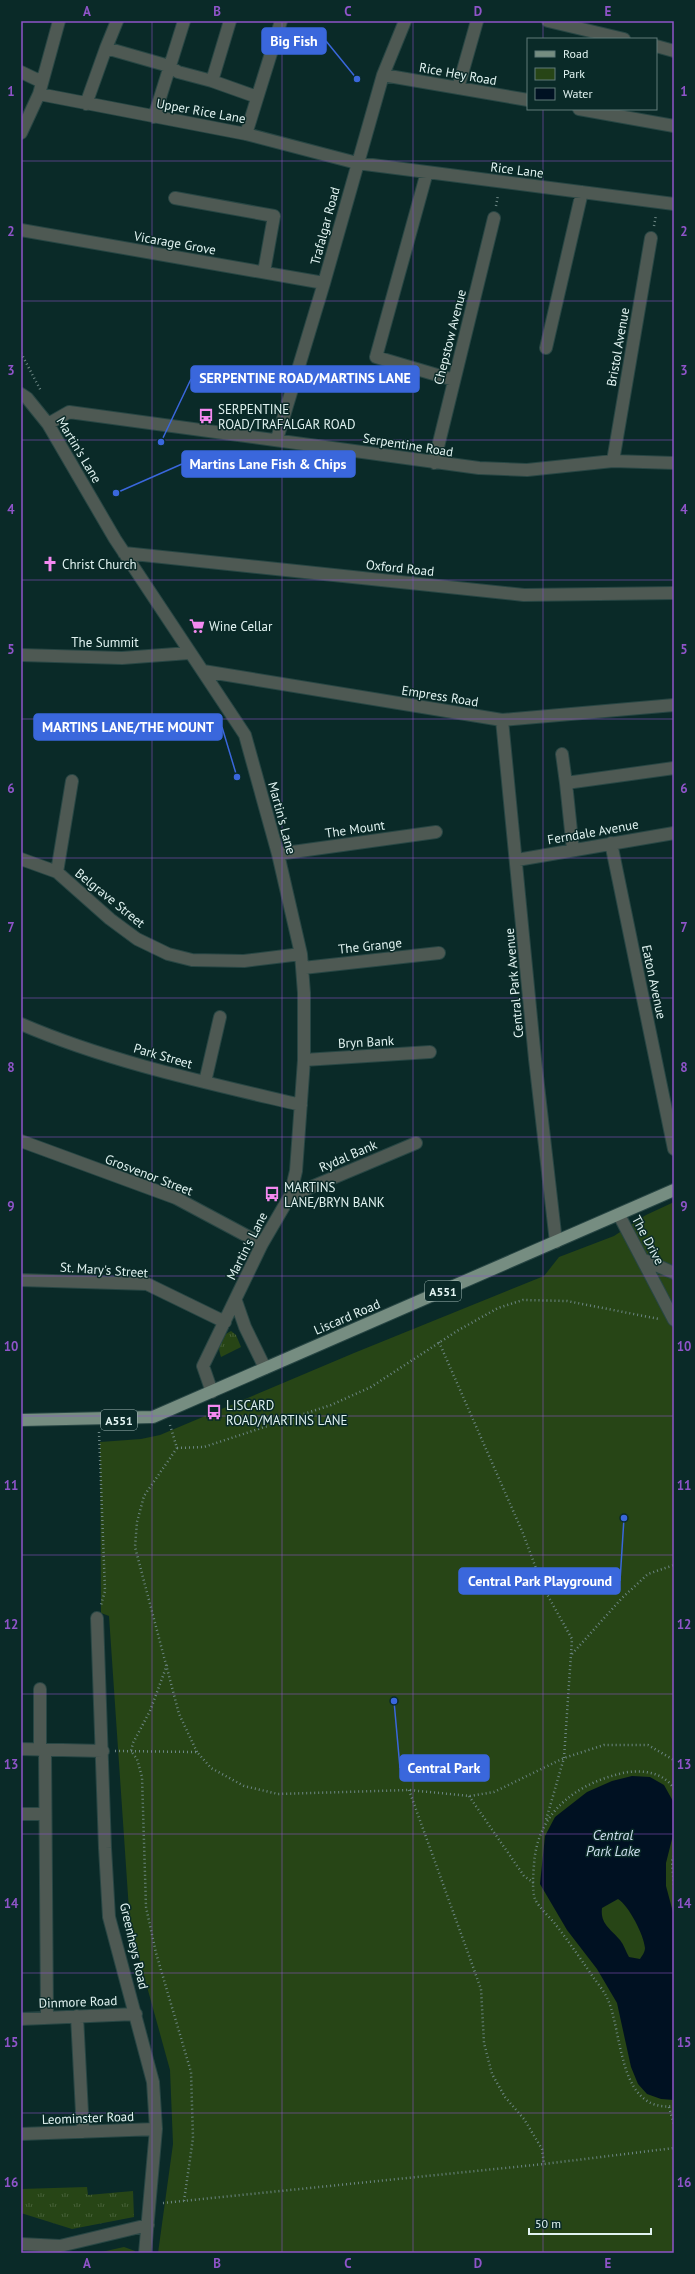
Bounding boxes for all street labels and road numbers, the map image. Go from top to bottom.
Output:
street label: Rice Hey Road [418,59,498,89]
street label: Upper Rice Lane [155,95,247,127]
street label: Rice Lane [489,158,545,182]
street label: Trafalgar Road [306,185,344,267]
street label: Vicarage Grove [132,227,217,259]
street label: Chepstow Avenue [430,288,470,386]
street label: Bristol Avenue [603,306,633,388]
street label: Martin's Lane [53,414,105,486]
street label: Serpentine Road [362,429,454,461]
street label: Oxford Road [365,556,435,580]
street label: The Summit [71,634,139,651]
street label: Empress Road [400,682,480,710]
street label: Martin's Lane [264,780,300,856]
street label: The Mount [324,816,387,842]
street label: Ferndale Avenue [546,816,640,848]
street label: Belgrave Street [72,865,149,932]
street label: Central Park Avenue [501,927,527,1039]
street label: The Grange [337,934,403,958]
street label: Eaton Avenue [638,943,670,1021]
street label: Bryn Bank [338,1032,395,1052]
street label: Park Street [132,1040,195,1073]
street label: Rydal Bank [316,1136,380,1176]
street label: Grosvenor Street [103,1150,196,1200]
street label: Martin's Lane [223,1209,271,1283]
street label: The Drive [628,1212,668,1268]
street label: St. Mary's Street [59,1258,149,1282]
road number: A551 [425,1281,461,1301]
street label: Liscard Road [311,1295,383,1339]
road number: A551 [101,1410,137,1430]
street label: Greenheys Road [116,1901,152,1991]
street label: Dinmore Road [38,1992,118,2012]
street label: Leominster Road [42,2108,134,2128]

